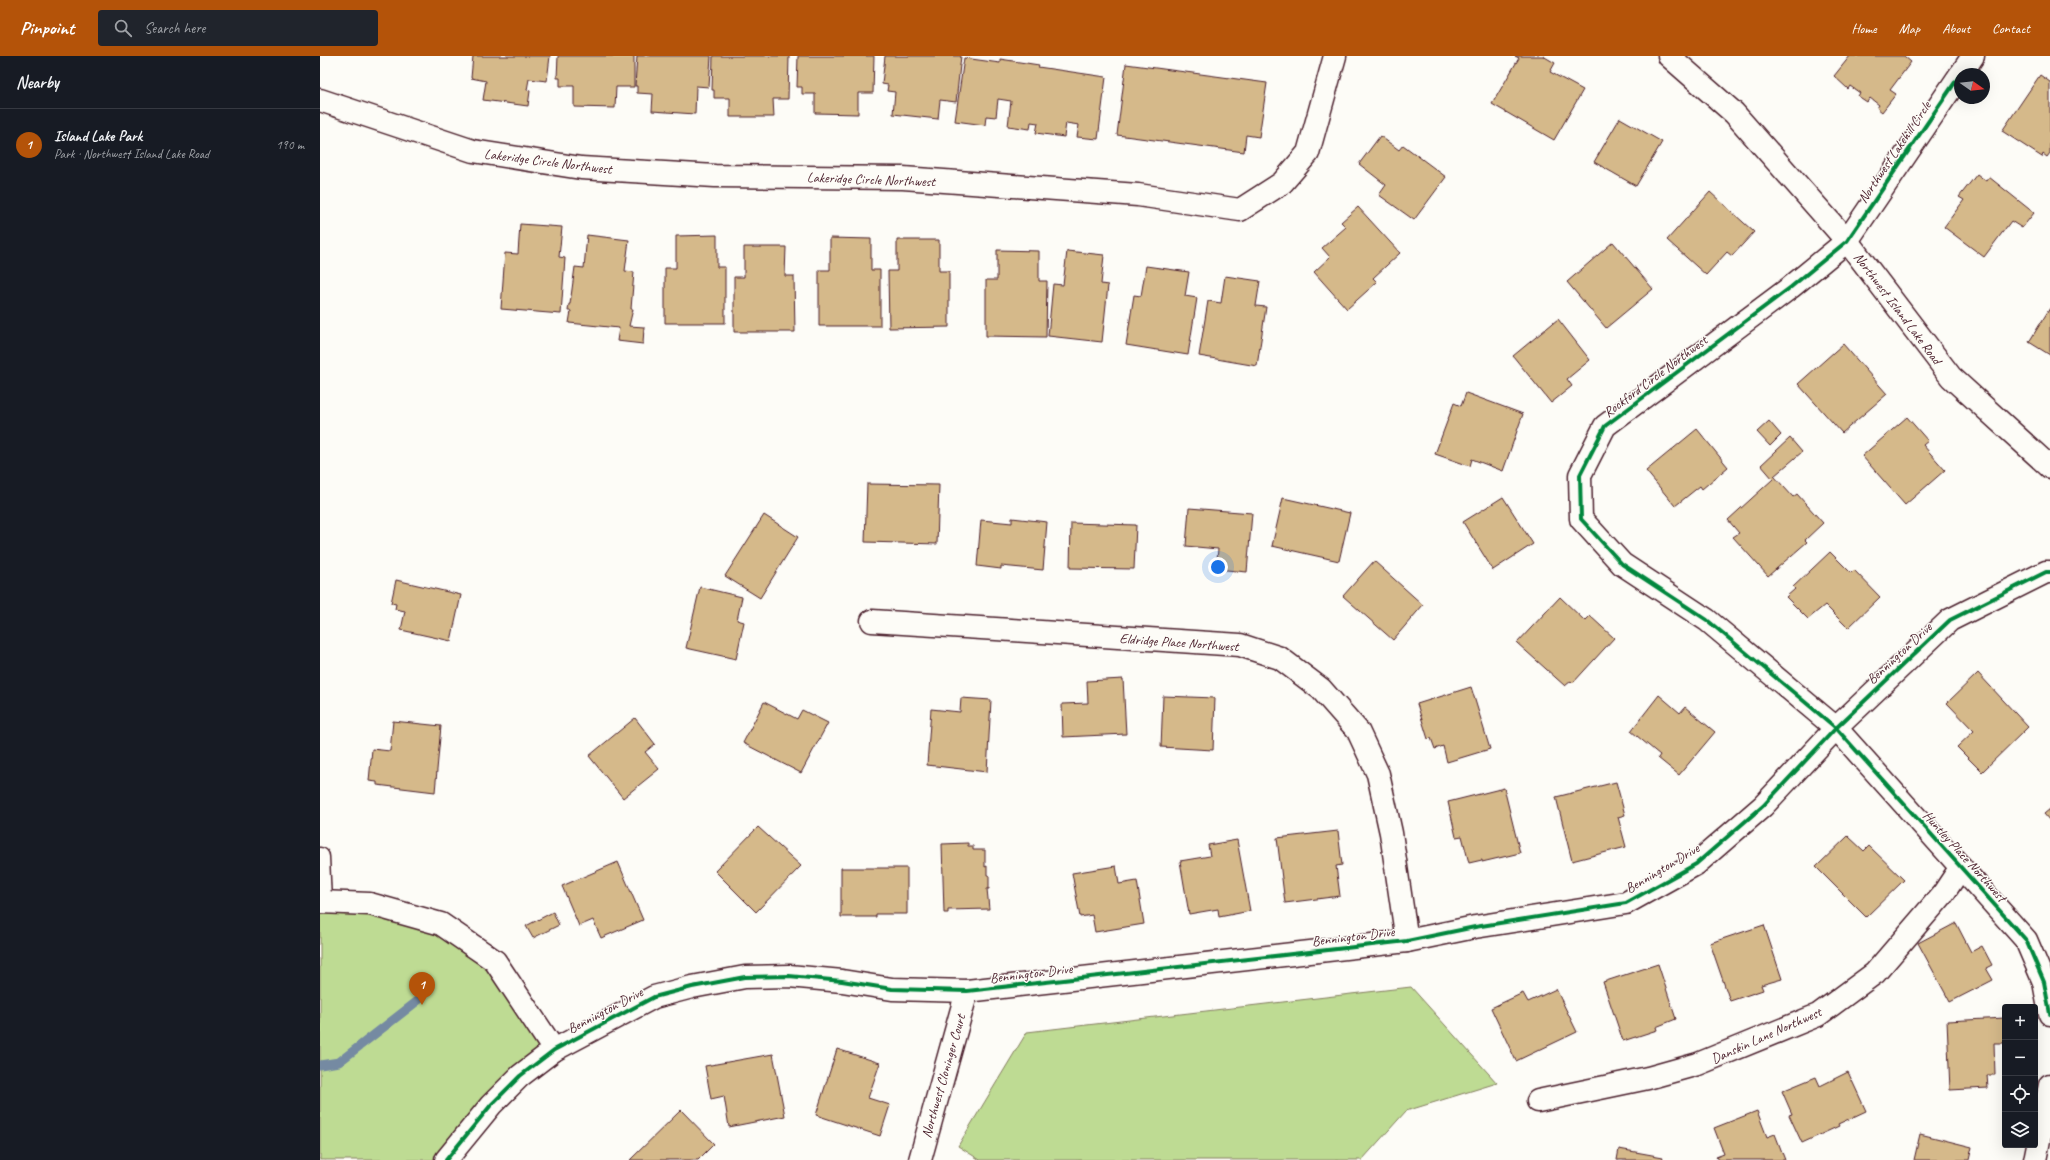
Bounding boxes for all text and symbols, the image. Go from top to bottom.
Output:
search box [98,10,378,46]
text: Pinpoint [20,16,74,40]
icon: search [112,17,134,39]
text: Search here [144,19,205,38]
text: Home [1851,20,1877,37]
text: Map [1899,20,1920,37]
text: About [1942,20,1970,37]
text: Contact [1992,20,2030,37]
north arrow [1954,68,1990,104]
text: Nearby [16,72,59,93]
street label: Northwest Lakehill Circle [1854,97,1936,206]
text: Island Lake Park [54,127,142,146]
text: 1 [26,137,32,153]
text: 190 m [276,137,304,153]
street label: Lakeridge Circle Northwest [483,145,614,178]
text: Park · Northwest Island Lake Road [54,146,209,162]
street label: Lakeridge Circle Northwest [807,169,937,190]
street label: Northwest Island Lake Road [1850,249,1947,370]
street label: Rockford Circle Northwest [1600,331,1712,421]
your location [1208,557,1228,577]
street label: Bennington Drive [1863,618,1936,688]
street label: Eldridge Place Northwest [1119,630,1240,655]
street label: Huntley Place Northwest [1919,807,2012,907]
street label: Bennington Drive [1622,839,1703,897]
street label: Bennington Drive [1311,923,1397,950]
street label: Bennington Drive [989,960,1075,987]
pin: 1 [409,972,435,1005]
street label: Bennington Drive [565,983,647,1037]
street label: Danskin Lane Northwest [1709,1003,1825,1067]
map controls [2002,1004,2038,1148]
button: + [2002,1004,2038,1040]
street label: Northwest Cloninger Court [918,1011,970,1140]
button: − [2002,1040,2038,1076]
button: locate [2002,1076,2038,1112]
button: layers [2002,1112,2038,1148]

